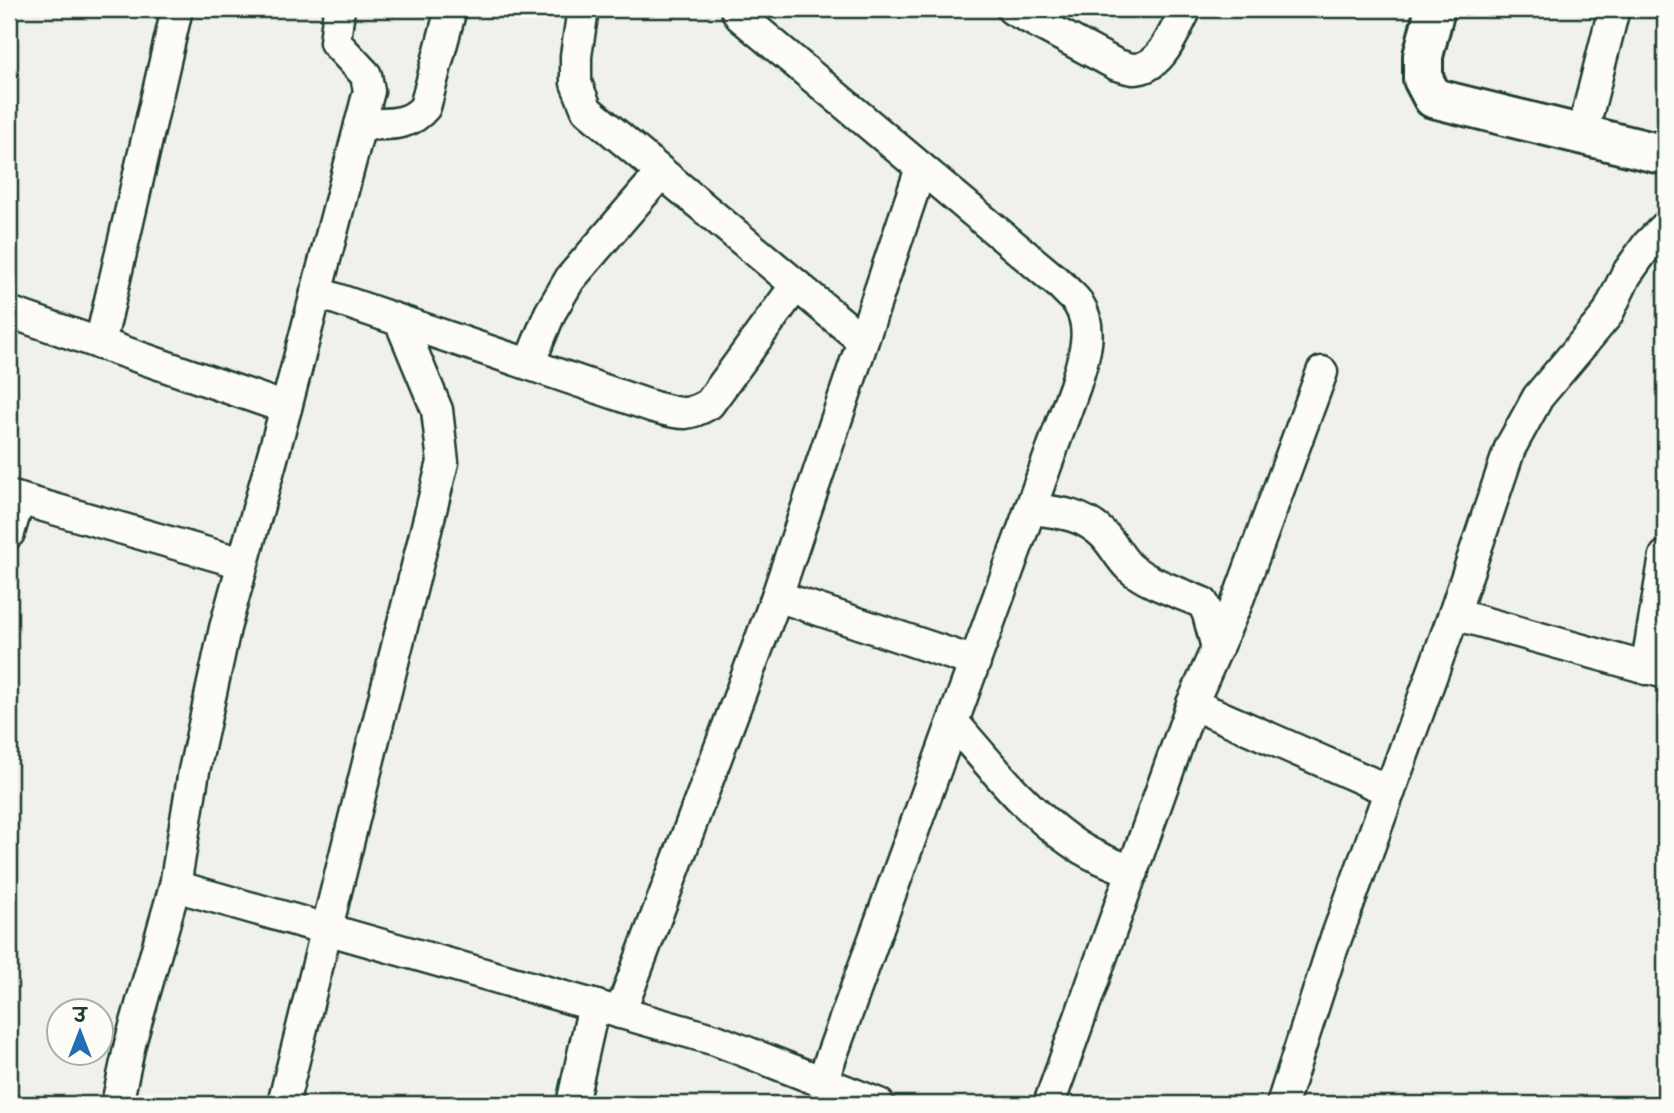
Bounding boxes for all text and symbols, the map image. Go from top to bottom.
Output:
north arrow [46,998,116,1068]
text: उ [72,1002,89,1028]

